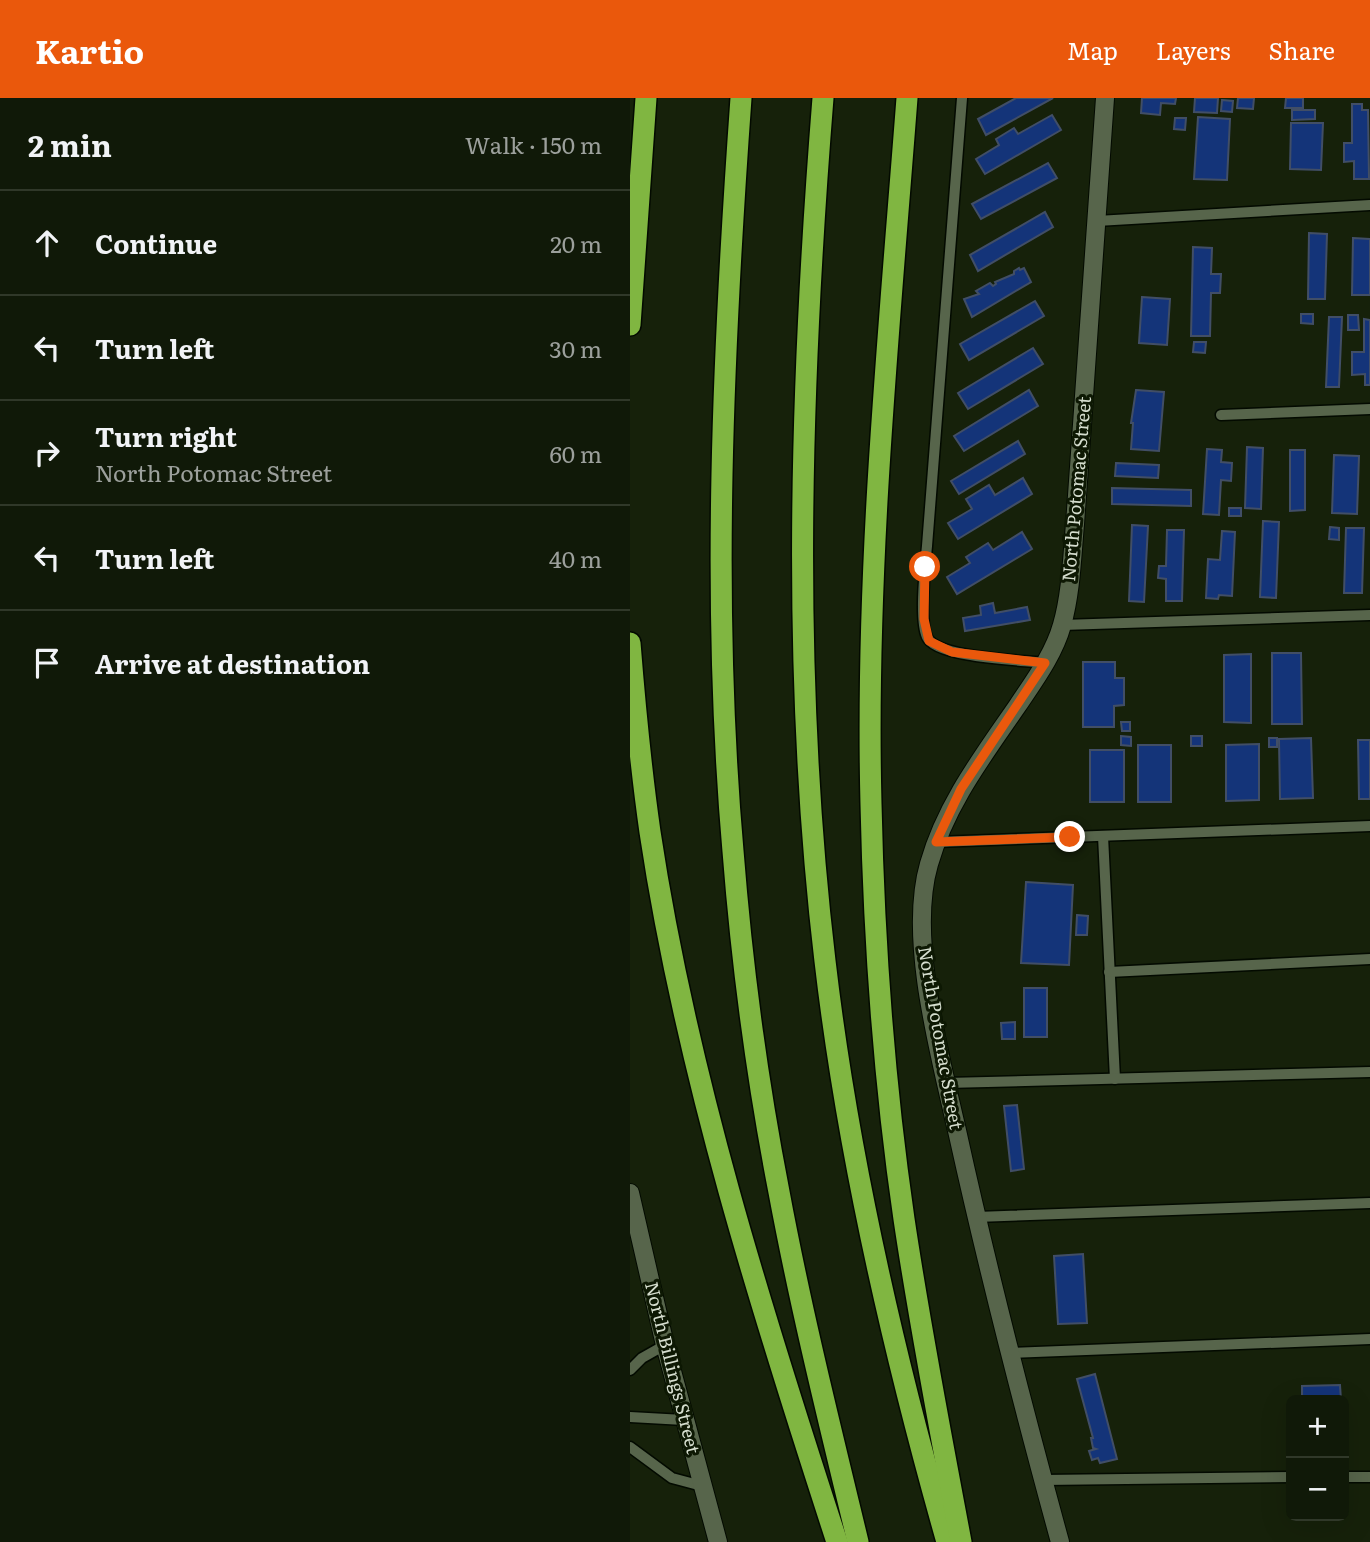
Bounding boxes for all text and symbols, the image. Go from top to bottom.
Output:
text: Kartio [35,25,144,74]
text: Map [1067,32,1118,67]
text: Layers [1156,32,1230,67]
text: Share [1268,32,1335,67]
text: 2 min [28,122,112,166]
text: Walk · 150 m [465,127,602,161]
text: Continue [95,223,217,262]
icon: ahead [28,224,66,262]
text: 20 m [550,226,602,260]
text: Turn left [95,328,214,367]
icon: left [28,329,66,367]
text: 30 m [549,331,602,365]
street label: North Potomac Street [1054,395,1097,582]
text: Turn right [95,416,237,455]
icon: right [28,434,66,472]
text: 60 m [549,436,602,470]
text: North Potomac Street [95,455,332,489]
text: Turn left [95,538,214,577]
icon: left [28,539,66,577]
text: 40 m [549,541,602,575]
route start [909,551,940,582]
text: Arrive at destination [95,643,370,682]
icon: arrive [28,644,66,682]
route end [1054,821,1085,852]
street label: North Potomac Street [912,944,971,1132]
street label: North Billings Street [639,1279,708,1457]
map controls [1286,1395,1349,1521]
button: + [1286,1395,1349,1458]
button: − [1286,1458,1349,1521]

